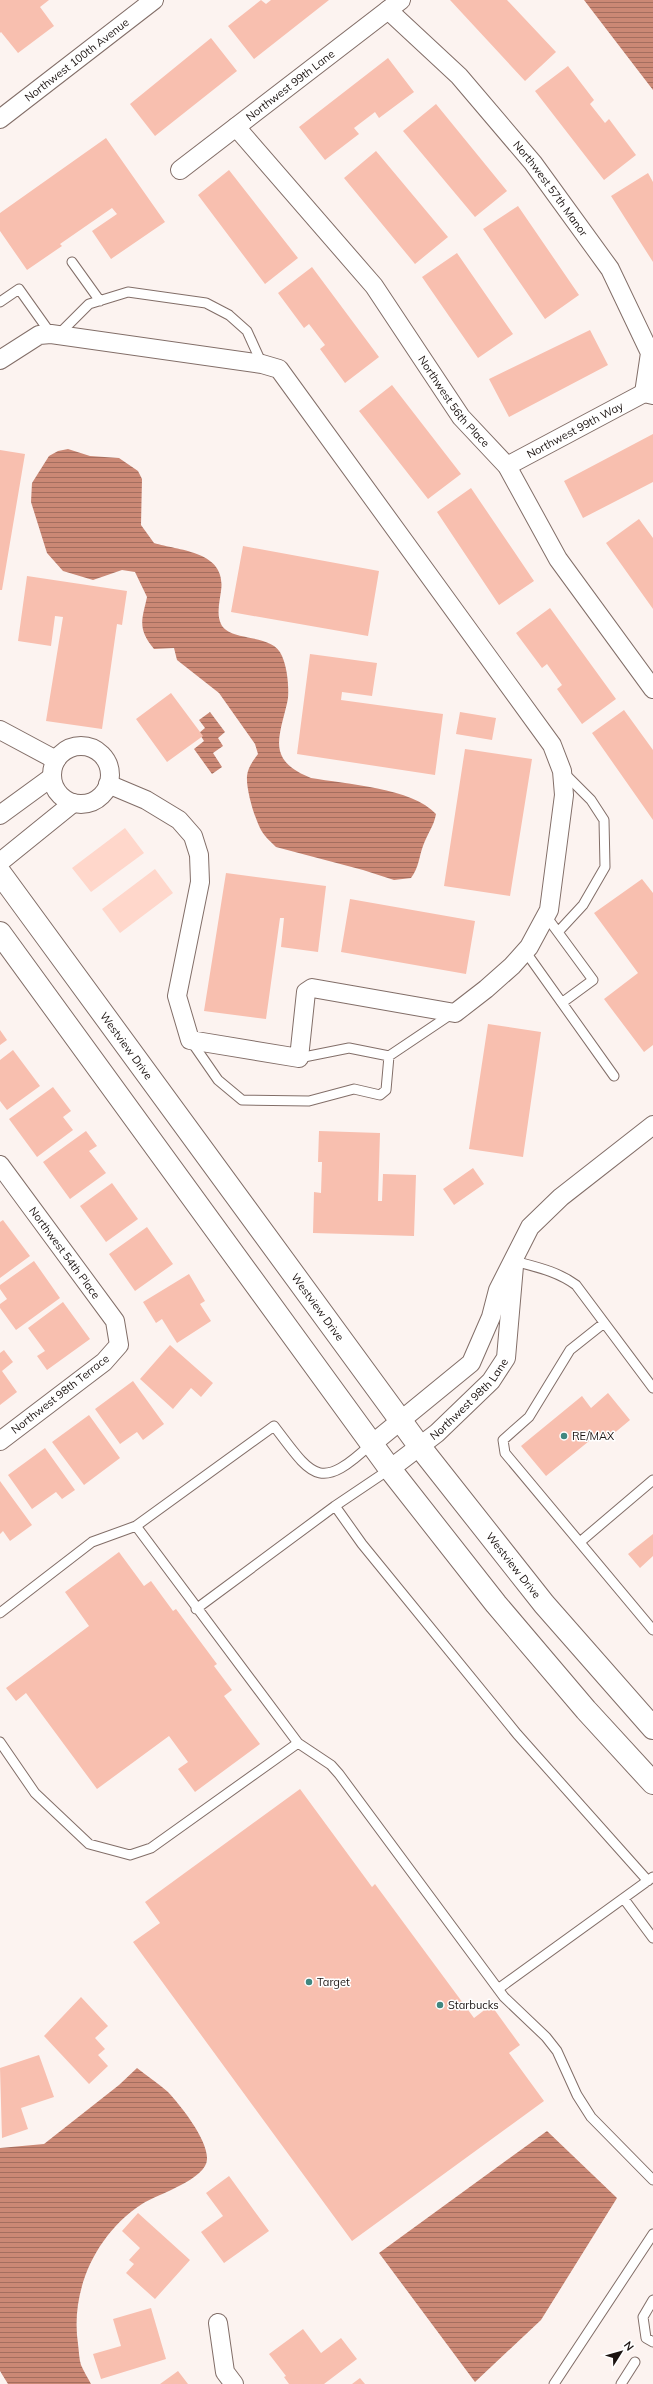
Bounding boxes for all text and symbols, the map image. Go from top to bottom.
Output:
street label: Northwest 100th Avenue [22,15,132,104]
street label: Northwest 99th Lane [243,47,337,124]
street label: Northwest 57th Manor [510,138,591,239]
street label: Northwest 56th Place [415,353,493,450]
street label: Northwest 99th Way [524,398,626,461]
street label: Westview Drive [97,1009,156,1082]
street label: Northwest 54th Place [26,1204,103,1302]
street label: Westview Drive [288,1271,347,1344]
street label: Northwest 98th Terrace [8,1351,112,1437]
street label: Northwest 98th Lane [427,1355,511,1443]
place label: RE/MAX [572,1429,615,1443]
marker: RE/MAX [559,1431,569,1441]
street label: Westview Drive [483,1529,544,1601]
place label: Target [317,1975,350,1989]
marker: Target [304,1977,314,1987]
place label: Starbucks [448,1998,499,2012]
marker: Starbucks [435,2000,445,2010]
north arrow [601,2332,641,2372]
text: N [621,2338,637,2354]

